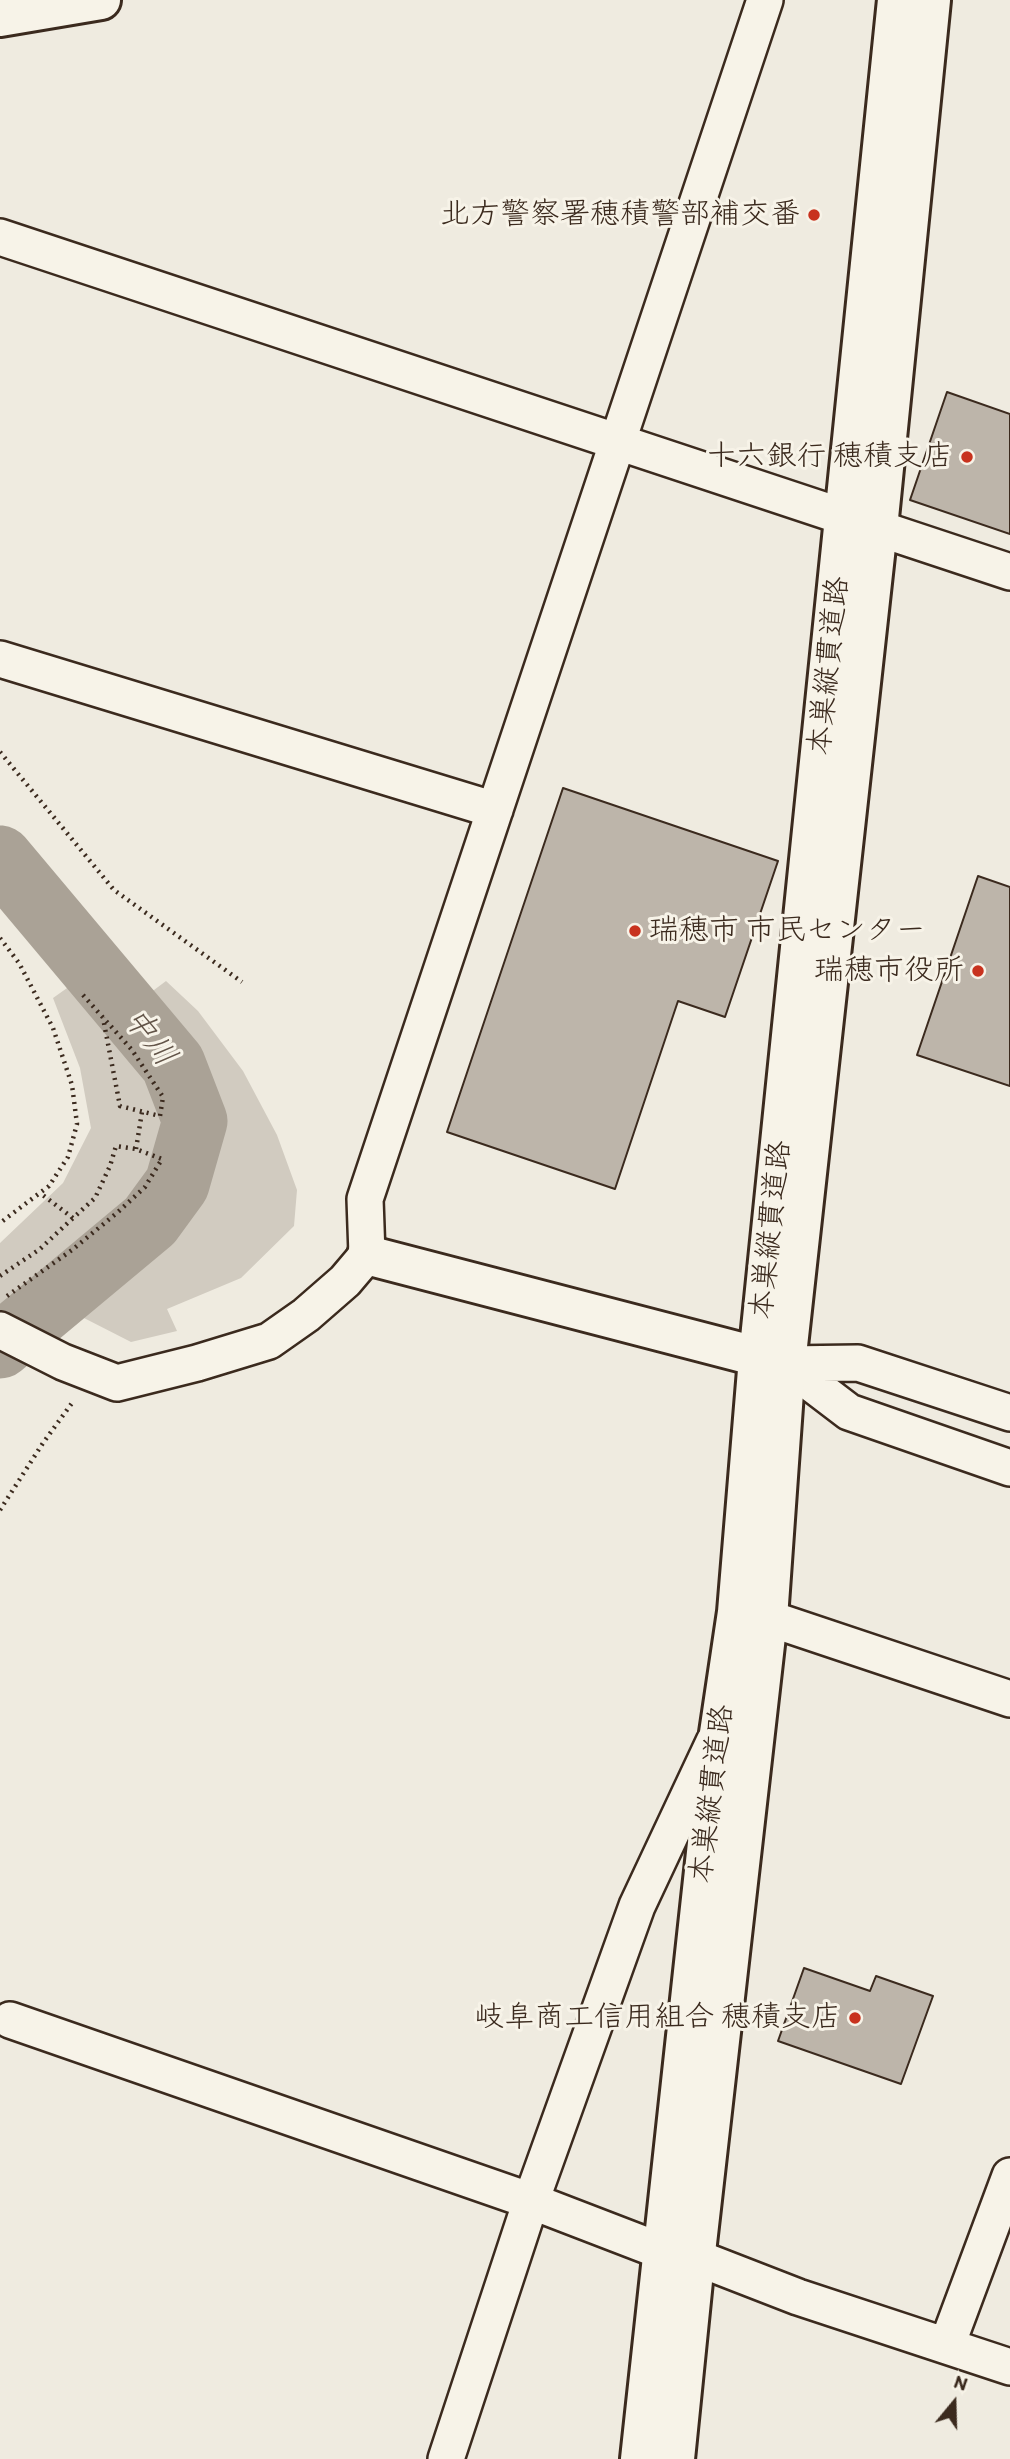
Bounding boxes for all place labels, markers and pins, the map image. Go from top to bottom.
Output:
place label: 北方警察署穂積警部補交番 [440,197,800,233]
marker: 北方警察署穂積警部補交番 [806,207,822,223]
place label: 十六銀行 穂積支店 [706,439,953,475]
marker: 十六銀行 穂積支店 [959,449,975,465]
place label: 瑞穂市 市民センター [649,913,926,949]
marker: 瑞穂市 市民センター [627,923,643,939]
place label: 瑞穂市役所 [814,953,964,989]
marker: 瑞穂市役所 [970,963,986,979]
place label: 岐阜商工信用組合 穂積支店 [474,2000,841,2036]
marker: 岐阜商工信用組合 穂積支店 [847,2010,863,2026]

